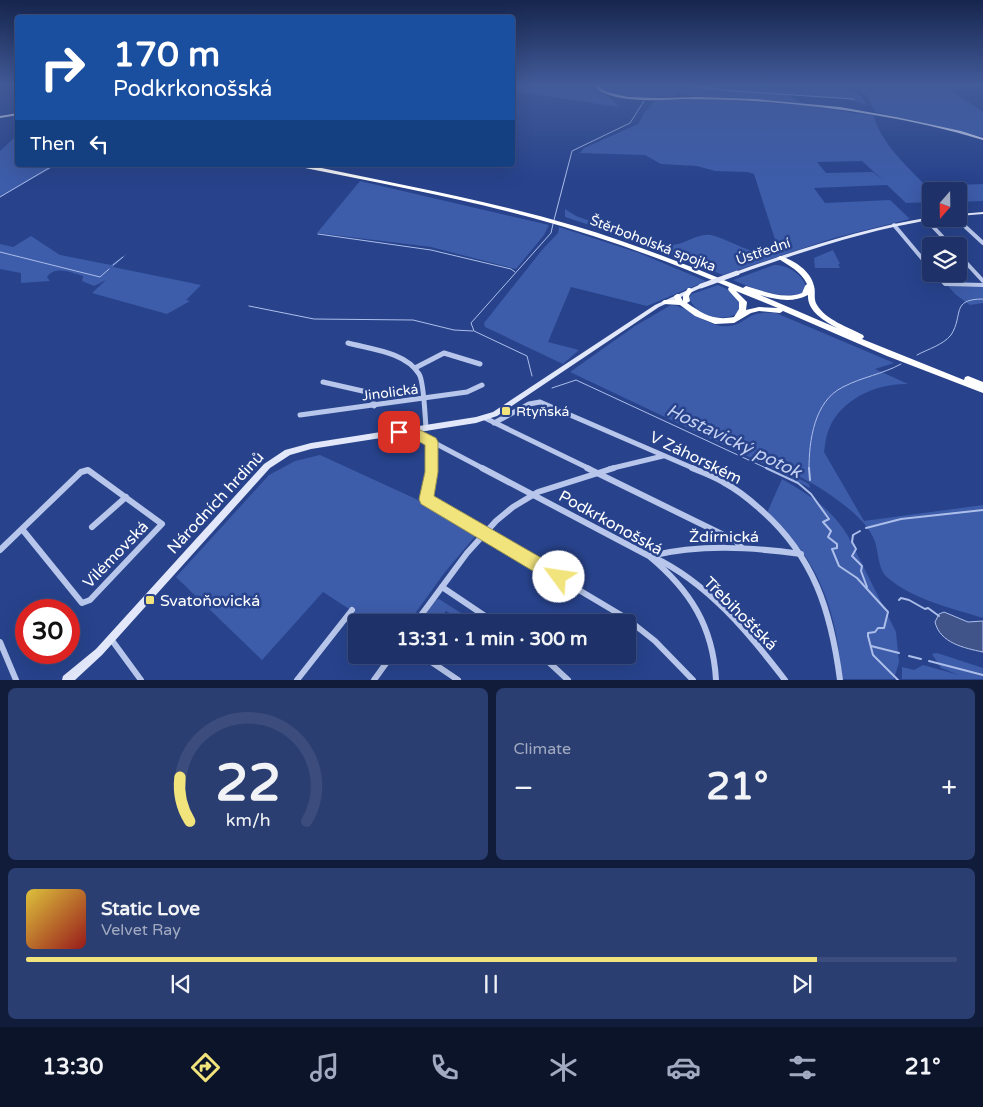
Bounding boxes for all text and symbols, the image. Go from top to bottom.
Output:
text: 170 m [113,34,220,76]
icon: right [30,35,95,100]
text: Podkrkonošská [113,76,272,102]
icon: left [85,130,113,158]
text: Then [30,133,75,155]
north arrow [922,182,968,228]
map controls [922,182,967,282]
street label: Štěrboholská spojka [587,212,718,275]
street label: Ústřední [734,234,793,269]
button: layers [922,237,967,282]
street label: Jinolická [361,381,419,404]
water label: Hostavický potok [663,399,806,484]
place label: Rtyňská [516,403,569,420]
marker: Rtyňská [500,405,512,417]
pin [378,411,420,453]
icon: arrive [385,418,413,446]
street label: V Záhorském [646,427,745,489]
street label: Národních hrdinů [163,447,268,558]
street label: Podkrkonošská [555,486,666,560]
street label: Vilémovská [79,517,153,593]
street label: Ždírnická [689,527,759,547]
position arrow [532,550,584,602]
street label: Třebihošťská [699,573,781,655]
place label: Svatoňovická [160,591,260,611]
marker: Svatoňovická [144,594,156,606]
speed limit sign: 30 [15,599,80,664]
text: 13:31 · 1 min · 300 m [396,628,588,650]
text: Climate [514,739,571,759]
text: 22 [215,752,280,815]
text: 21° [706,764,768,810]
text: − [514,771,533,805]
text: + [941,771,957,805]
text: km/h [225,810,270,831]
text: Static Love [101,898,200,920]
text: Velvet Ray [101,920,181,940]
icon: previous [167,970,195,998]
icon: pause [477,970,505,998]
icon: next [788,970,816,998]
icon: directions [188,1050,223,1085]
icon: music [307,1050,342,1085]
icon: phone [427,1050,462,1085]
icon: climate [546,1050,581,1085]
icon: car [666,1050,701,1085]
icon: filters [785,1050,820,1085]
text: 13:30 [42,1054,103,1080]
text: 21° [905,1054,941,1080]

